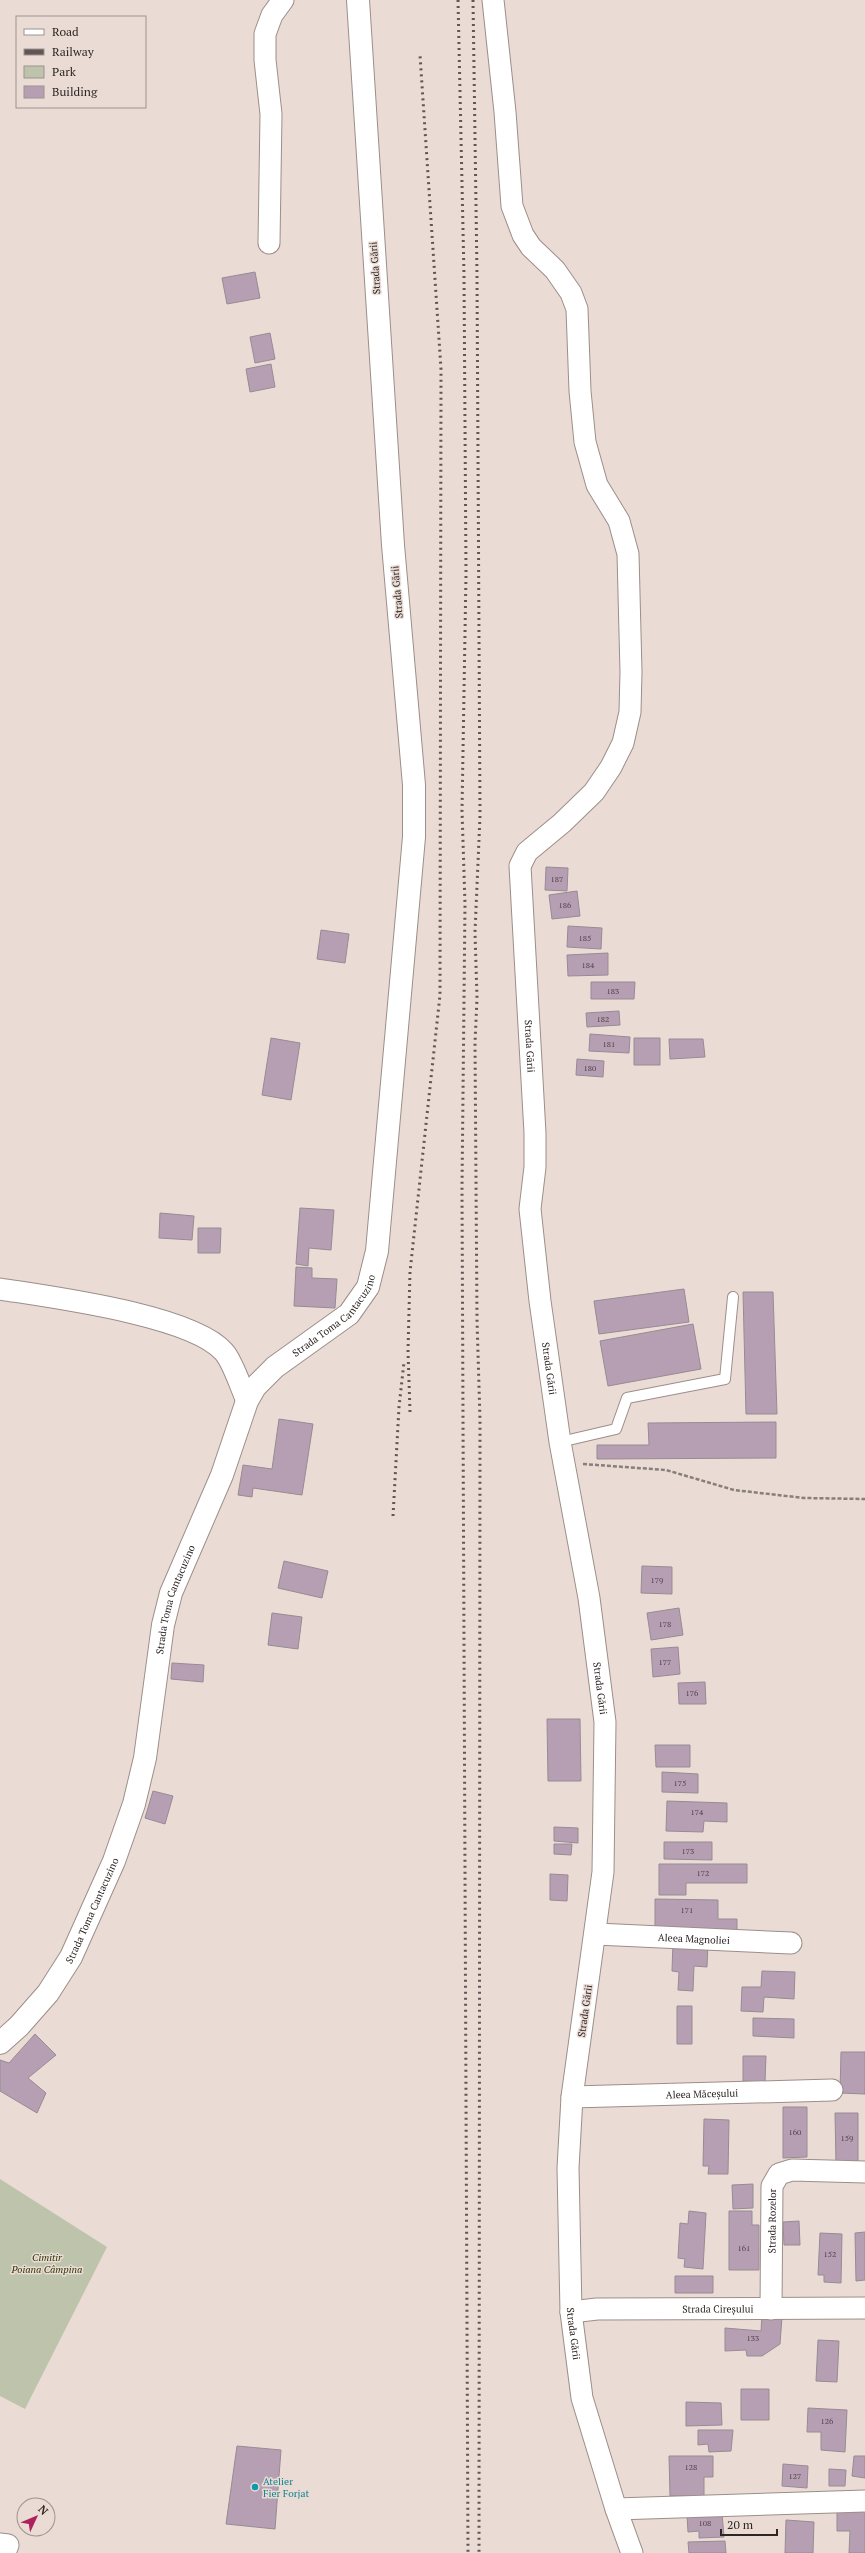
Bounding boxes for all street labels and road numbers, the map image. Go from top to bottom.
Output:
street label: Strada Gării [367,241,383,295]
street label: Strada Gării [388,565,406,619]
street label: Strada Gării [522,1019,538,1073]
street label: Strada Toma Cantacuzino [290,1273,378,1359]
street label: Strada Gării [539,1341,560,1396]
street label: Strada Toma Cantacuzino [153,1542,198,1655]
street label: Strada Gării [591,1661,610,1715]
street label: Strada Toma Cantacuzino [62,1856,121,1966]
street label: Aleea Magnoliei [658,1930,730,1947]
street label: Strada Gării [575,1984,595,2038]
street label: Aleea Măceșului [666,2086,738,2101]
street label: Strada Rozelor [765,2188,778,2253]
street label: Strada Cireșului [682,2302,753,2315]
street label: Strada Gării [564,2307,584,2361]

